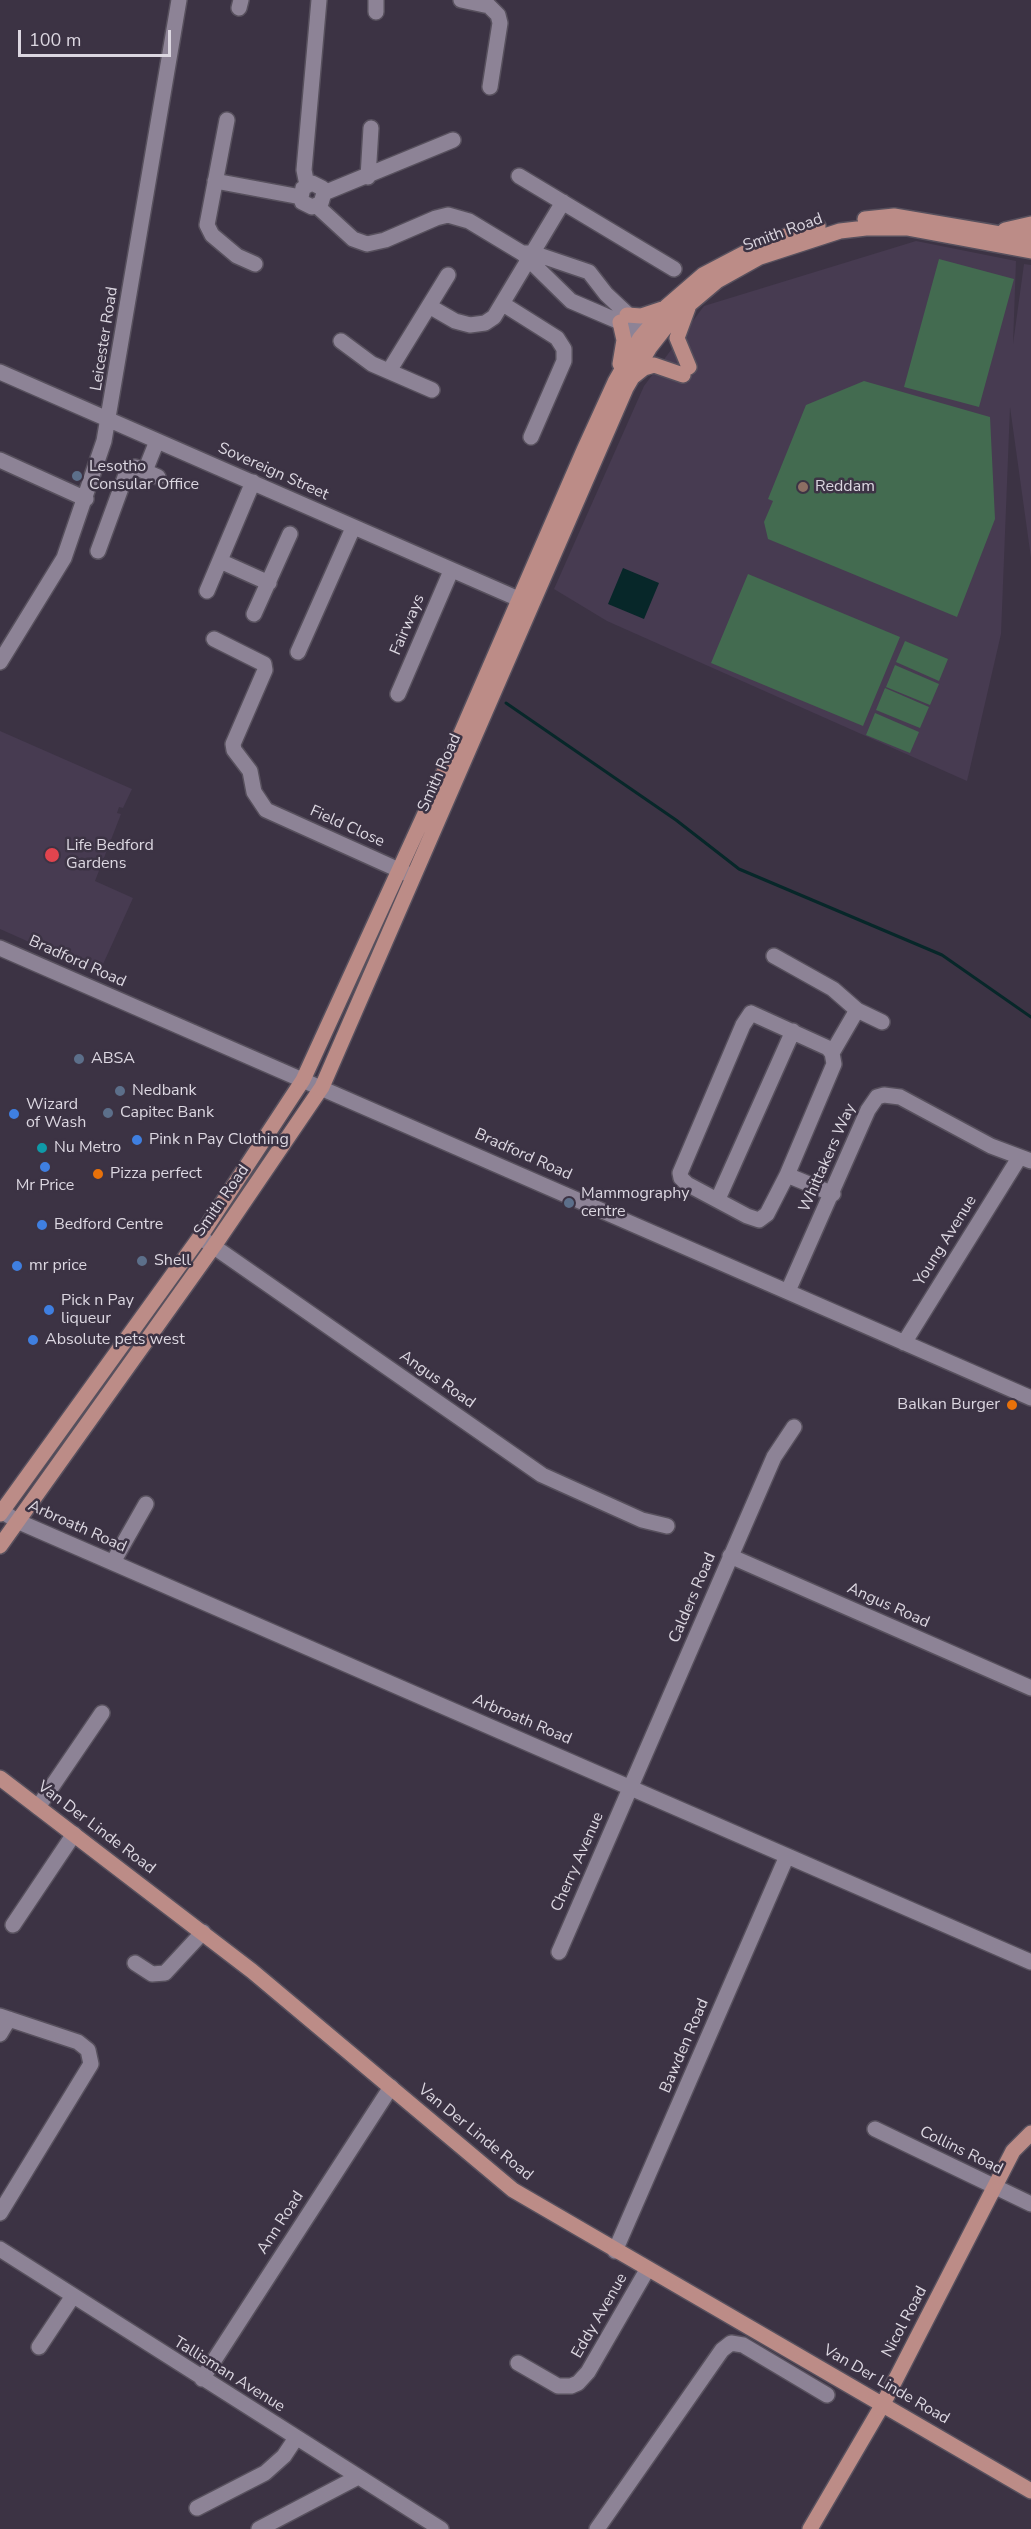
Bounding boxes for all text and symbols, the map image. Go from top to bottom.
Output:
scale bar [21,18,174,56]
text: 100 m [29,28,81,52]
street label: Smith Road [741,210,825,256]
street label: Leicester Road [87,285,123,393]
street label: Sovereign Street [215,439,331,505]
place label: Lesotho Consular Office [89,457,199,495]
marker: Lesotho Consular Office [70,469,84,483]
place label: Reddam [815,477,875,497]
marker: Reddam [796,480,810,494]
street label: Fairways [387,592,429,658]
street label: Smith Road [414,731,466,815]
street label: Field Close [307,802,387,852]
place label: Life Bedford Gardens [66,836,154,874]
marker: Life Bedford Gardens [43,846,61,864]
street label: Bradford Road [25,932,129,992]
place label: ABSA [91,1049,135,1069]
marker: ABSA [72,1052,86,1066]
place label: Nedbank [132,1081,197,1101]
marker: Nedbank [113,1084,127,1098]
place label: Wizard of Wash [26,1095,86,1133]
street label: Whittakers Way [795,1101,861,1215]
place label: Capitec Bank [120,1103,214,1123]
marker: Capitec Bank [101,1106,115,1120]
marker: Wizard of Wash [7,1107,21,1121]
street label: Bradford Road [471,1125,575,1185]
place label: Pink n Pay Clothing [149,1130,289,1150]
marker: Pink n Pay Clothing [130,1133,144,1147]
place label: Nu Metro [54,1138,121,1158]
marker: Nu Metro [35,1141,49,1155]
marker: Mr Price [38,1160,52,1174]
street label: Smith Road [190,1161,254,1241]
place label: Pizza perfect [110,1164,202,1184]
marker: Pizza perfect [91,1167,105,1181]
place label: Mr Price [16,1176,74,1196]
place label: Mammography centre [581,1184,690,1222]
street label: Young Avenue [911,1192,981,1290]
marker: Mammography centre [562,1196,576,1210]
place label: Bedford Centre [54,1215,163,1235]
marker: Bedford Centre [35,1218,49,1232]
place label: Shell [154,1251,191,1271]
marker: Shell [135,1254,149,1268]
place label: mr price [29,1256,87,1276]
marker: mr price [10,1259,24,1273]
place label: Pick n Pay liqueur [61,1291,134,1329]
marker: Pick n Pay liqueur [42,1303,56,1317]
place label: Absolute pets west [45,1330,185,1350]
marker: Absolute pets west [26,1333,40,1347]
street label: Angus Road [395,1347,479,1413]
place label: Balkan Burger [897,1395,1000,1415]
marker: Balkan Burger [1005,1398,1019,1412]
street label: Arbroath Road [25,1497,129,1557]
street label: Calders Road [665,1550,721,1646]
street label: Angus Road [844,1579,932,1633]
street label: Arbroath Road [470,1691,574,1749]
street label: Van Der Linde Road [33,1777,159,1879]
street label: Cherry Avenue [547,1809,609,1915]
street label: Bawden Road [656,1996,714,2096]
street label: Van Der Linde Road [414,2081,536,2185]
street label: Collins Road [916,2123,1006,2179]
street label: Ann Road [254,2188,308,2258]
street label: Eddy Avenue [568,2270,632,2362]
street label: Nicol Road [878,2283,932,2361]
street label: Tallisman Avenue [170,2333,288,2417]
street label: Van Der Linde Road [819,2341,953,2429]

